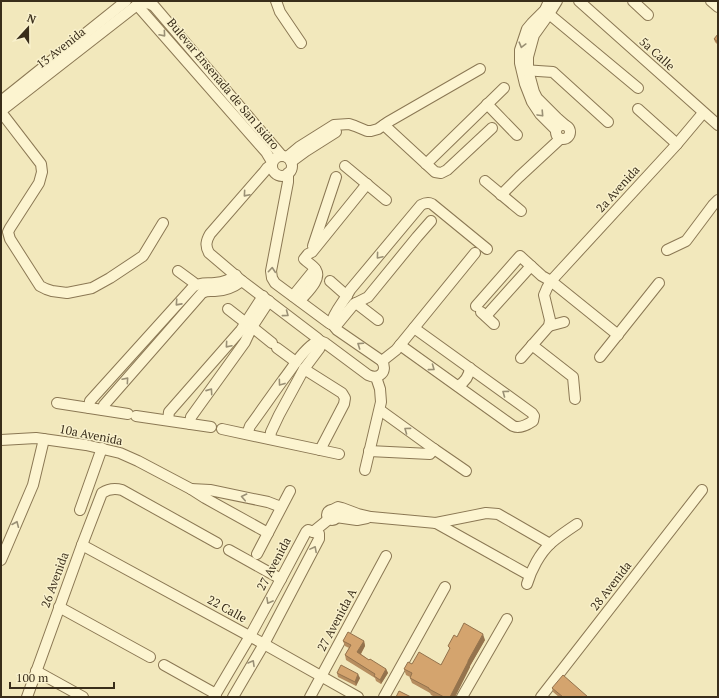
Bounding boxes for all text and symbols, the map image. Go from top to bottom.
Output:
north arrow [8,8,48,48]
text: N [25,11,39,27]
street label: Bulevar Ensenada de San Isidro [164,15,283,153]
street label: 13 Avenida [33,24,88,71]
one-way arrow [159,29,166,36]
street label: 5a Calle [637,34,678,73]
one-way arrow [518,41,527,48]
one-way arrow [536,109,544,117]
street label: 2a Avenida [593,162,643,215]
one-way arrow [243,189,250,196]
one-way arrow [376,251,383,258]
one-way arrow [267,267,276,273]
one-way arrow [176,298,183,306]
one-way arrow [281,309,288,316]
one-way arrow [225,340,233,348]
one-way arrow [357,343,364,350]
one-way arrow [428,363,435,370]
one-way arrow [121,377,129,385]
one-way arrow [278,379,286,386]
one-way arrow [205,388,213,395]
one-way arrow [502,391,509,398]
street label: 10a Avenida [58,421,124,448]
one-way arrow [404,427,411,434]
one-way arrow [241,493,247,501]
one-way arrow [12,521,20,528]
street label: 27 Avenida [253,535,294,593]
one-way arrow [309,546,317,553]
street label: 26 Avenida [38,550,72,610]
street label: 28 Avenida [587,558,634,613]
street label: 27 Avenida A [314,585,360,654]
street label: 22 Calle [205,592,250,625]
one-way arrow [267,597,274,604]
one-way arrow [248,660,255,667]
scale bar [10,664,114,690]
text: 100 m [16,670,49,685]

